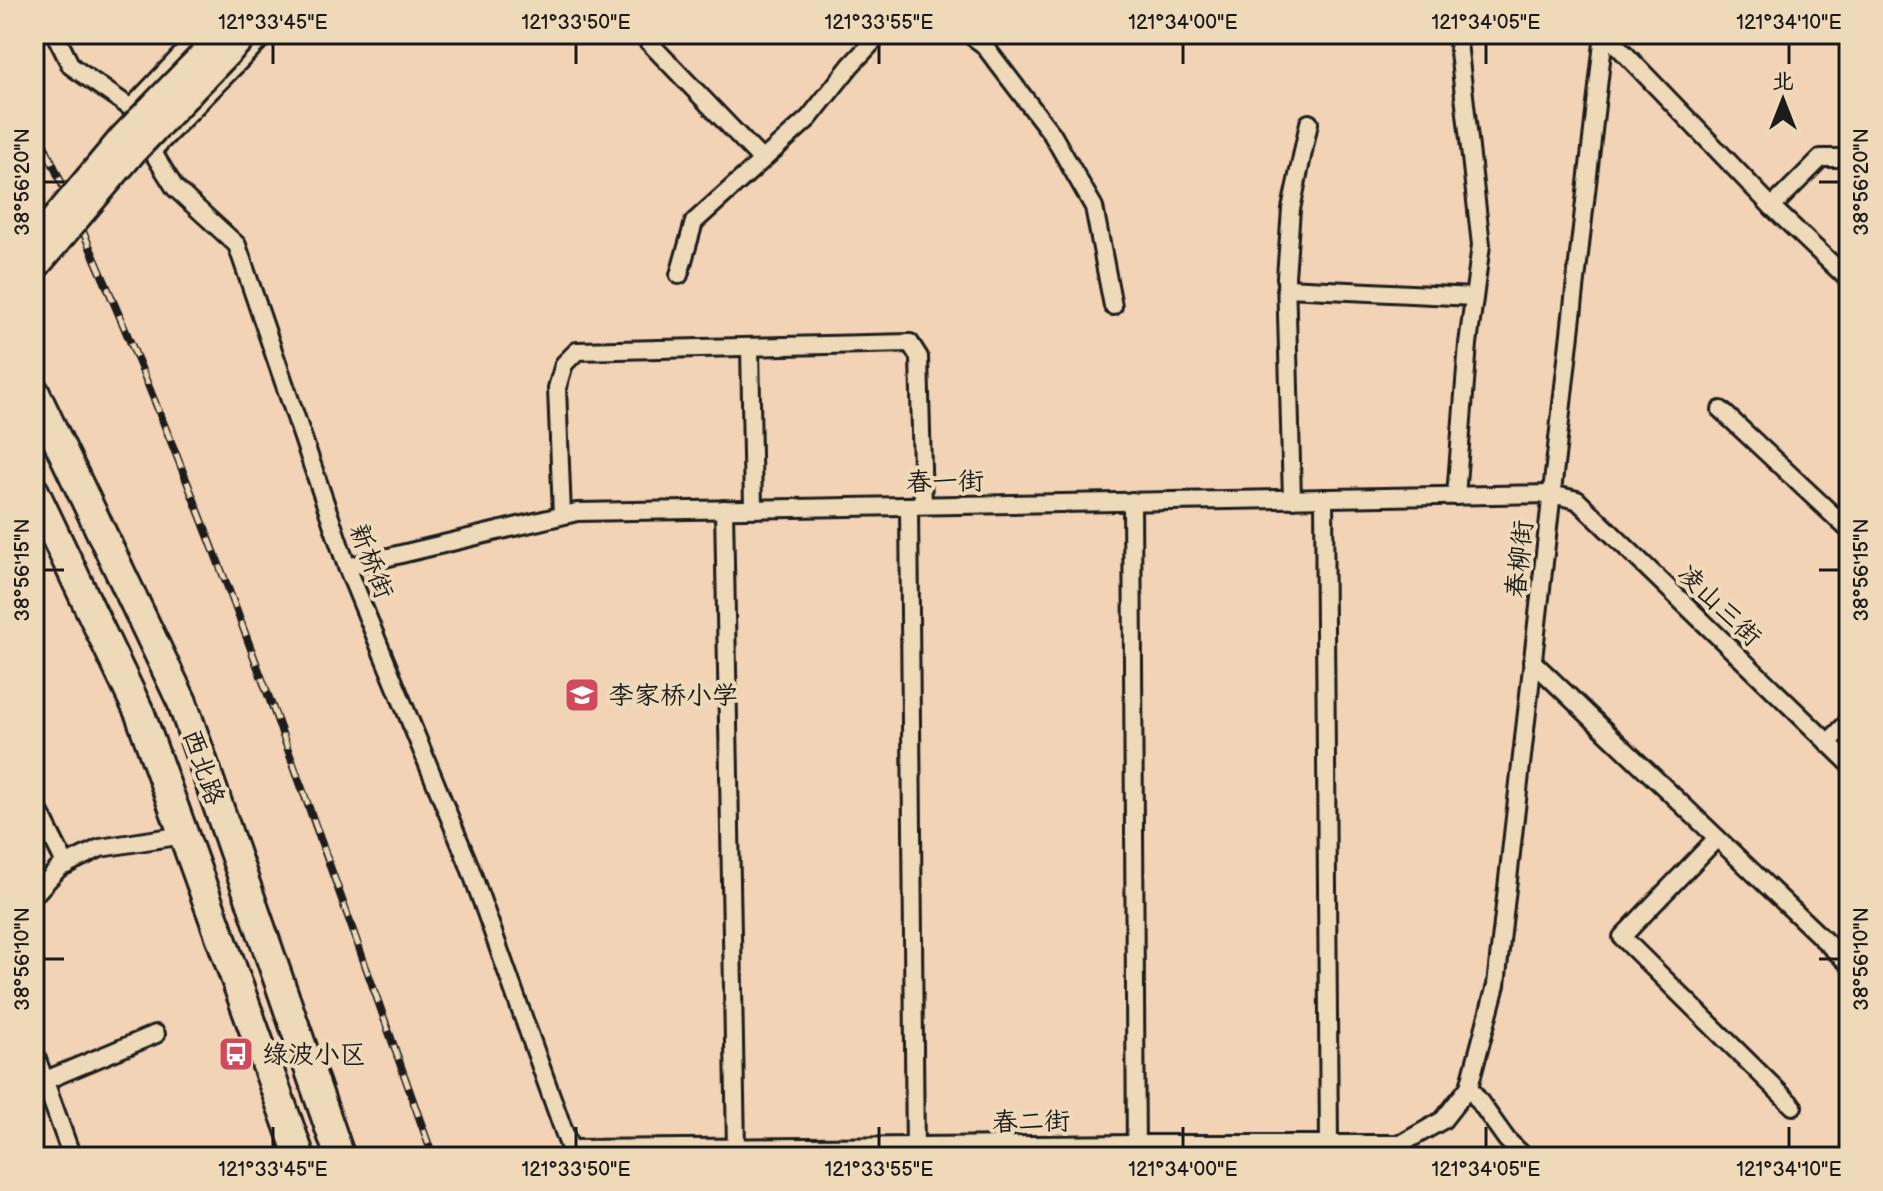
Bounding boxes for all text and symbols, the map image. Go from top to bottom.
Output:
text: 121°33'45"E [218,11,328,35]
text: 121°33'50"E [521,11,631,35]
text: 121°33'55"E [825,11,933,35]
text: 121°34'00"E [1128,11,1238,35]
text: 121°34'05"E [1431,11,1541,35]
text: 121°34'10"E [1736,11,1842,35]
north arrow [1743,60,1823,140]
text: 北 [1772,68,1794,95]
text: 38°56'20"N [11,128,35,236]
text: 38°56'20"N [1850,128,1874,236]
street label: 春一街 [906,466,984,499]
text: 38°56'15"N [11,518,35,622]
text: 38°56'15"N [1850,518,1874,622]
street label: 春柳街 [1501,519,1540,600]
street label: 新桥街 [342,520,399,604]
street label: 凌山三街 [1671,559,1767,653]
school or university icon: 李家桥小学 [563,676,601,714]
place label: 李家桥小学 [608,681,738,712]
street label: 西北路 [175,726,230,809]
text: 38°56'10"N [11,907,35,1011]
text: 38°56'10"N [1850,907,1874,1011]
bus stop icon: 绿波小区 [217,1035,255,1073]
place label: 绿波小区 [262,1040,366,1071]
street label: 春二街 [992,1106,1070,1139]
text: 121°33'45"E [218,1158,328,1182]
text: 121°33'50"E [521,1158,631,1182]
text: 121°33'55"E [825,1158,933,1182]
text: 121°34'00"E [1128,1158,1238,1182]
text: 121°34'05"E [1431,1158,1541,1182]
text: 121°34'10"E [1736,1158,1842,1182]

